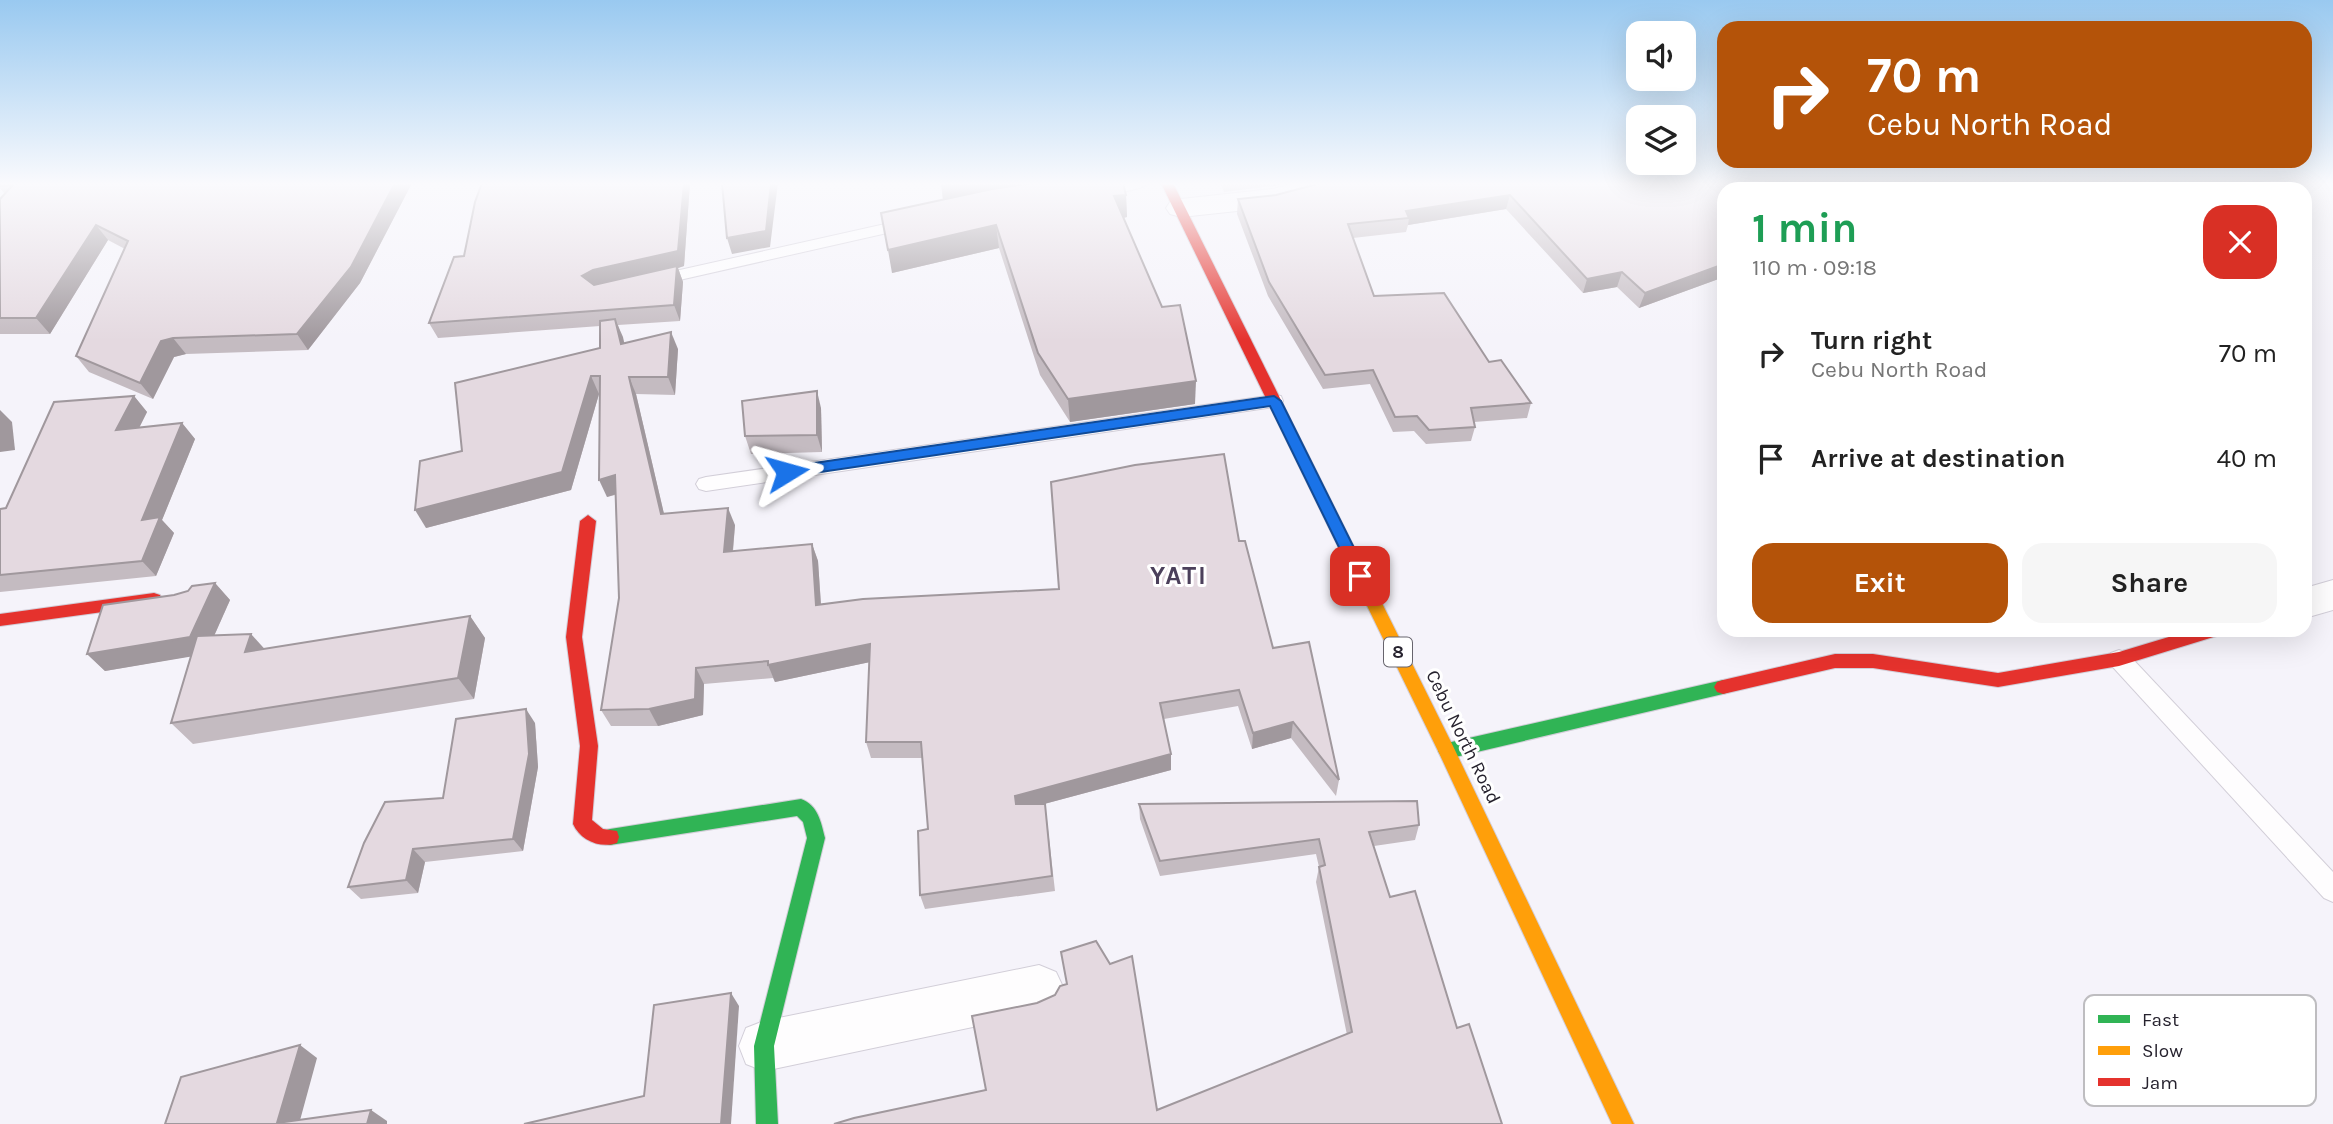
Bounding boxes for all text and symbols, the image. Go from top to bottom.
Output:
map controls [1626,21,1696,175]
button: sound [1626,21,1696,91]
text: 70 m [1867,47,1981,104]
icon: right [1752,49,1843,140]
button: layers [1626,105,1696,175]
text: Cebu North Road [1867,106,2113,143]
text: 1 min [1752,203,1857,253]
button: close [2203,205,2277,279]
text: 110 m · 09:18 [1752,254,1877,281]
text: Turn right [1811,325,1932,356]
icon: right [1752,335,1790,373]
text: 70 m [2219,338,2277,369]
text: Cebu North Road [1811,356,1987,383]
position arrow [750,435,824,509]
icon: arrive [1752,440,1790,478]
text: Arrive at destination [1811,443,2065,474]
text: 40 m [2217,443,2277,474]
button: Exit [1752,543,2008,623]
button: Share [2022,543,2277,623]
pin [1330,546,1390,606]
icon: arrive [1341,557,1379,595]
district label: YATI [1150,560,1208,591]
road number: 8 [1384,638,1412,666]
street label: Cebu North Road [1421,667,1505,807]
legend [2084,995,2316,1106]
text: Fast [2142,1009,2179,1031]
text: Slow [2142,1040,2183,1062]
text: Jam [2142,1072,2178,1094]

